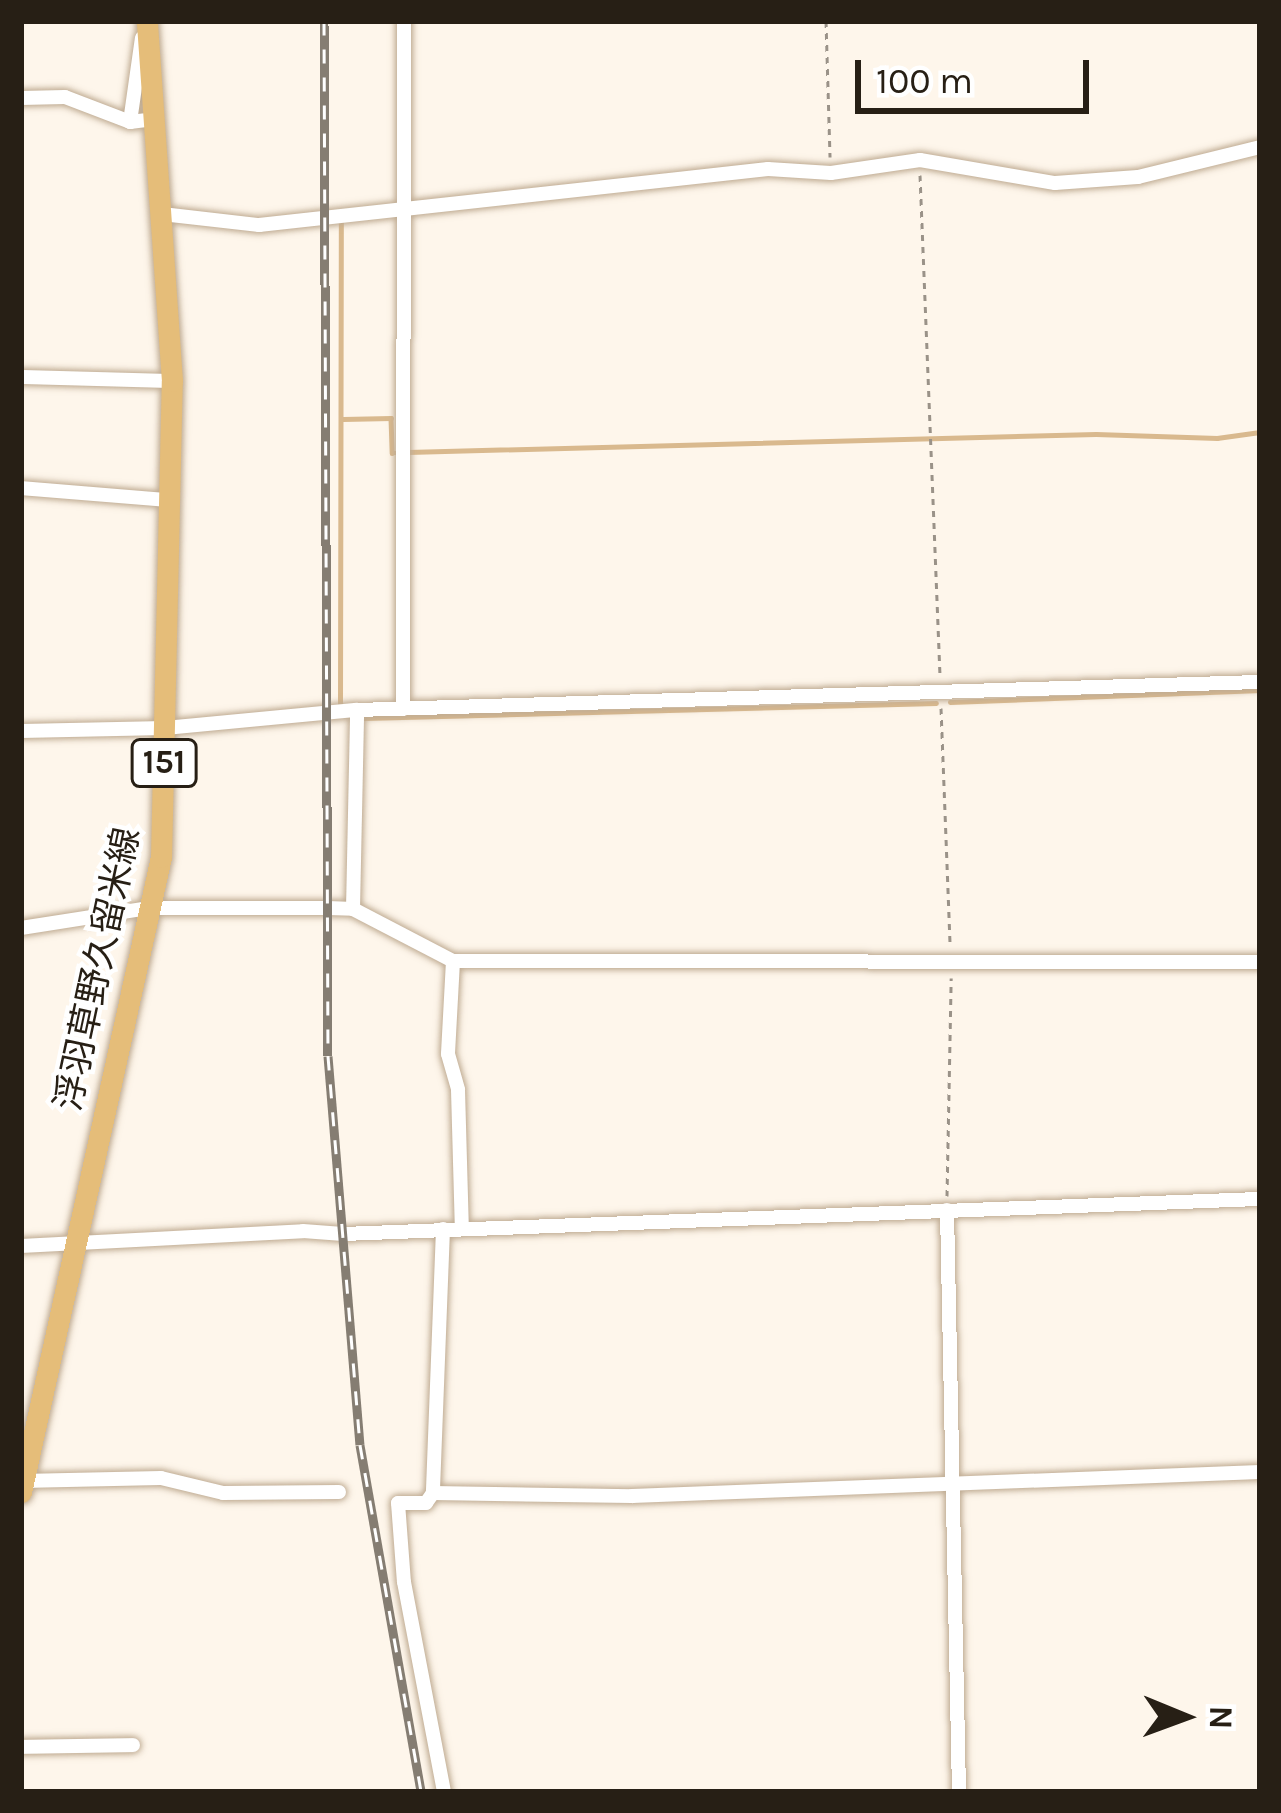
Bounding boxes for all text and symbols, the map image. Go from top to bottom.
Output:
scale bar [861,36,1095,110]
text: 100 m [876,60,973,102]
road number: 151 [128,736,200,790]
street label: 浮羽草野久留米線 [47,824,149,1114]
north arrow [1125,1657,1245,1777]
text: N [1202,1705,1240,1730]

